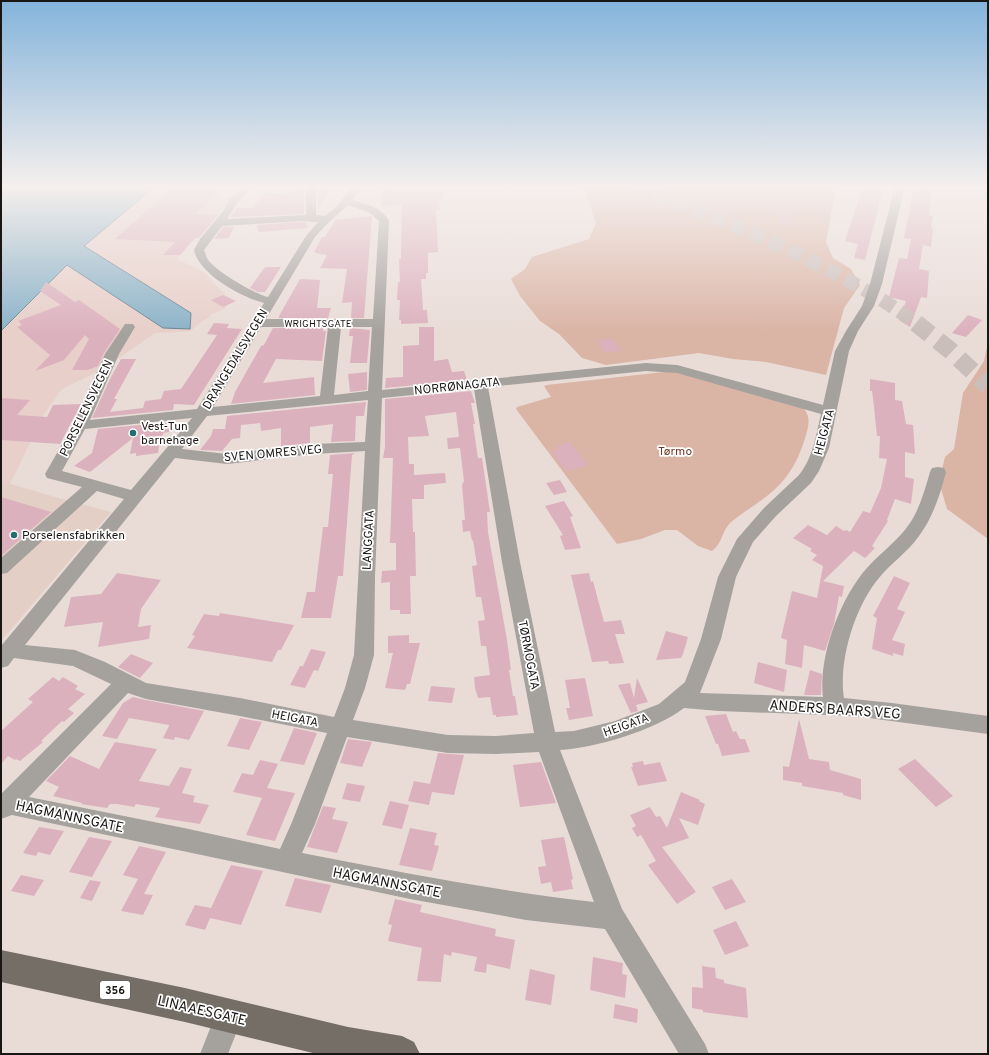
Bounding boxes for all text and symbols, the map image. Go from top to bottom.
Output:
street label: DRANGEDALSVEGEN [199,306,272,413]
street label: WRIGHTSGATE [284,318,352,331]
street label: PORSELENSVEGEN [57,357,117,459]
street label: NORRØNAGATA [413,375,501,399]
street label: HEIGATA [811,407,839,457]
place label: Vest-Tun barnehage [141,419,199,449]
marker: Vest-Tun barnehage [128,428,138,438]
street label: SVEN OMRES VEG [223,442,323,466]
park label: Tørmo [658,444,692,460]
street label: LANGGATA [359,510,379,571]
place label: Porselensfabrikken [22,528,125,544]
marker: Porselensfabrikken [9,530,19,540]
street label: TØRMOGATA [513,619,543,691]
street label: ANDERS BAARS VEG [769,697,901,724]
street label: HEIGATA [270,707,320,731]
street label: HEIGATA [601,710,651,742]
street label: HAGMANNSGATE [14,798,125,837]
street label: HAGMANNSGATE [331,865,442,902]
road number: 356 [100,981,130,999]
street label: LINAAESGATE [156,993,248,1030]

